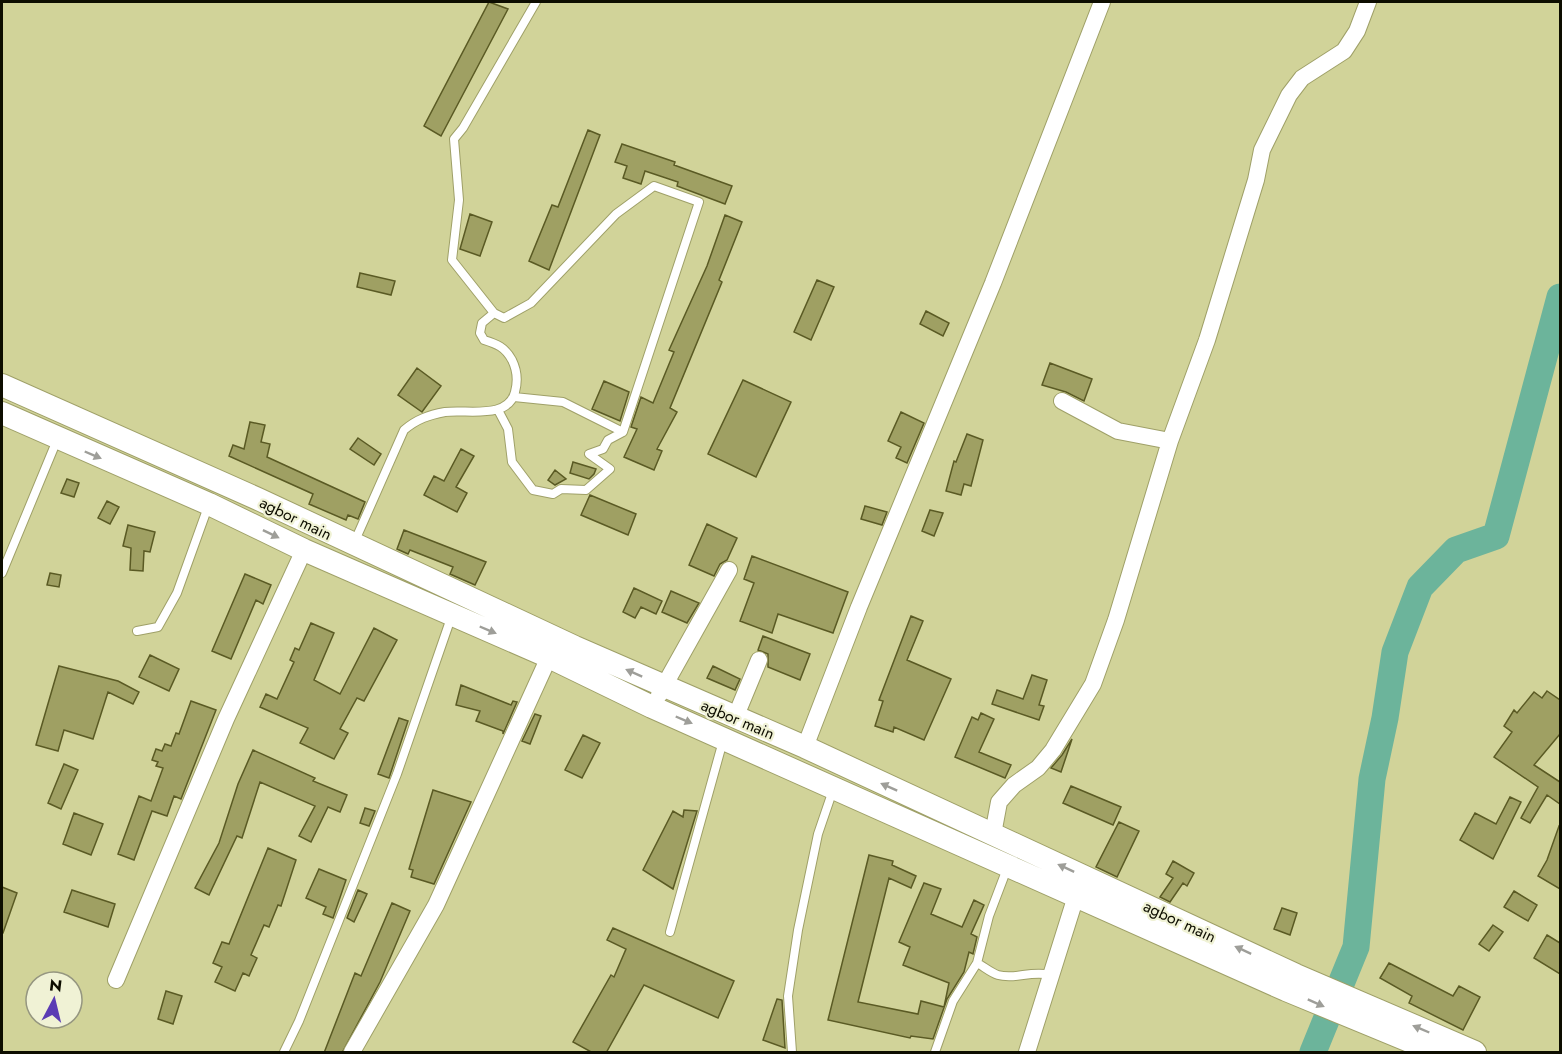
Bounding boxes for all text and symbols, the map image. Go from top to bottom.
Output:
one-way arrow [84,451,102,460]
street label: agbor main [256,491,336,546]
one-way arrow [263,530,280,539]
one-way arrow [479,625,497,635]
one-way arrow [624,668,642,678]
street label: agbor main [698,694,778,745]
one-way arrow [675,716,693,725]
one-way arrow [880,782,897,791]
one-way arrow [1057,863,1074,872]
street label: agbor main [1140,895,1220,948]
one-way arrow [1234,946,1251,955]
north arrow [24,970,84,1030]
text: N [48,973,63,998]
one-way arrow [1307,998,1325,1008]
one-way arrow [1413,1025,1430,1034]

